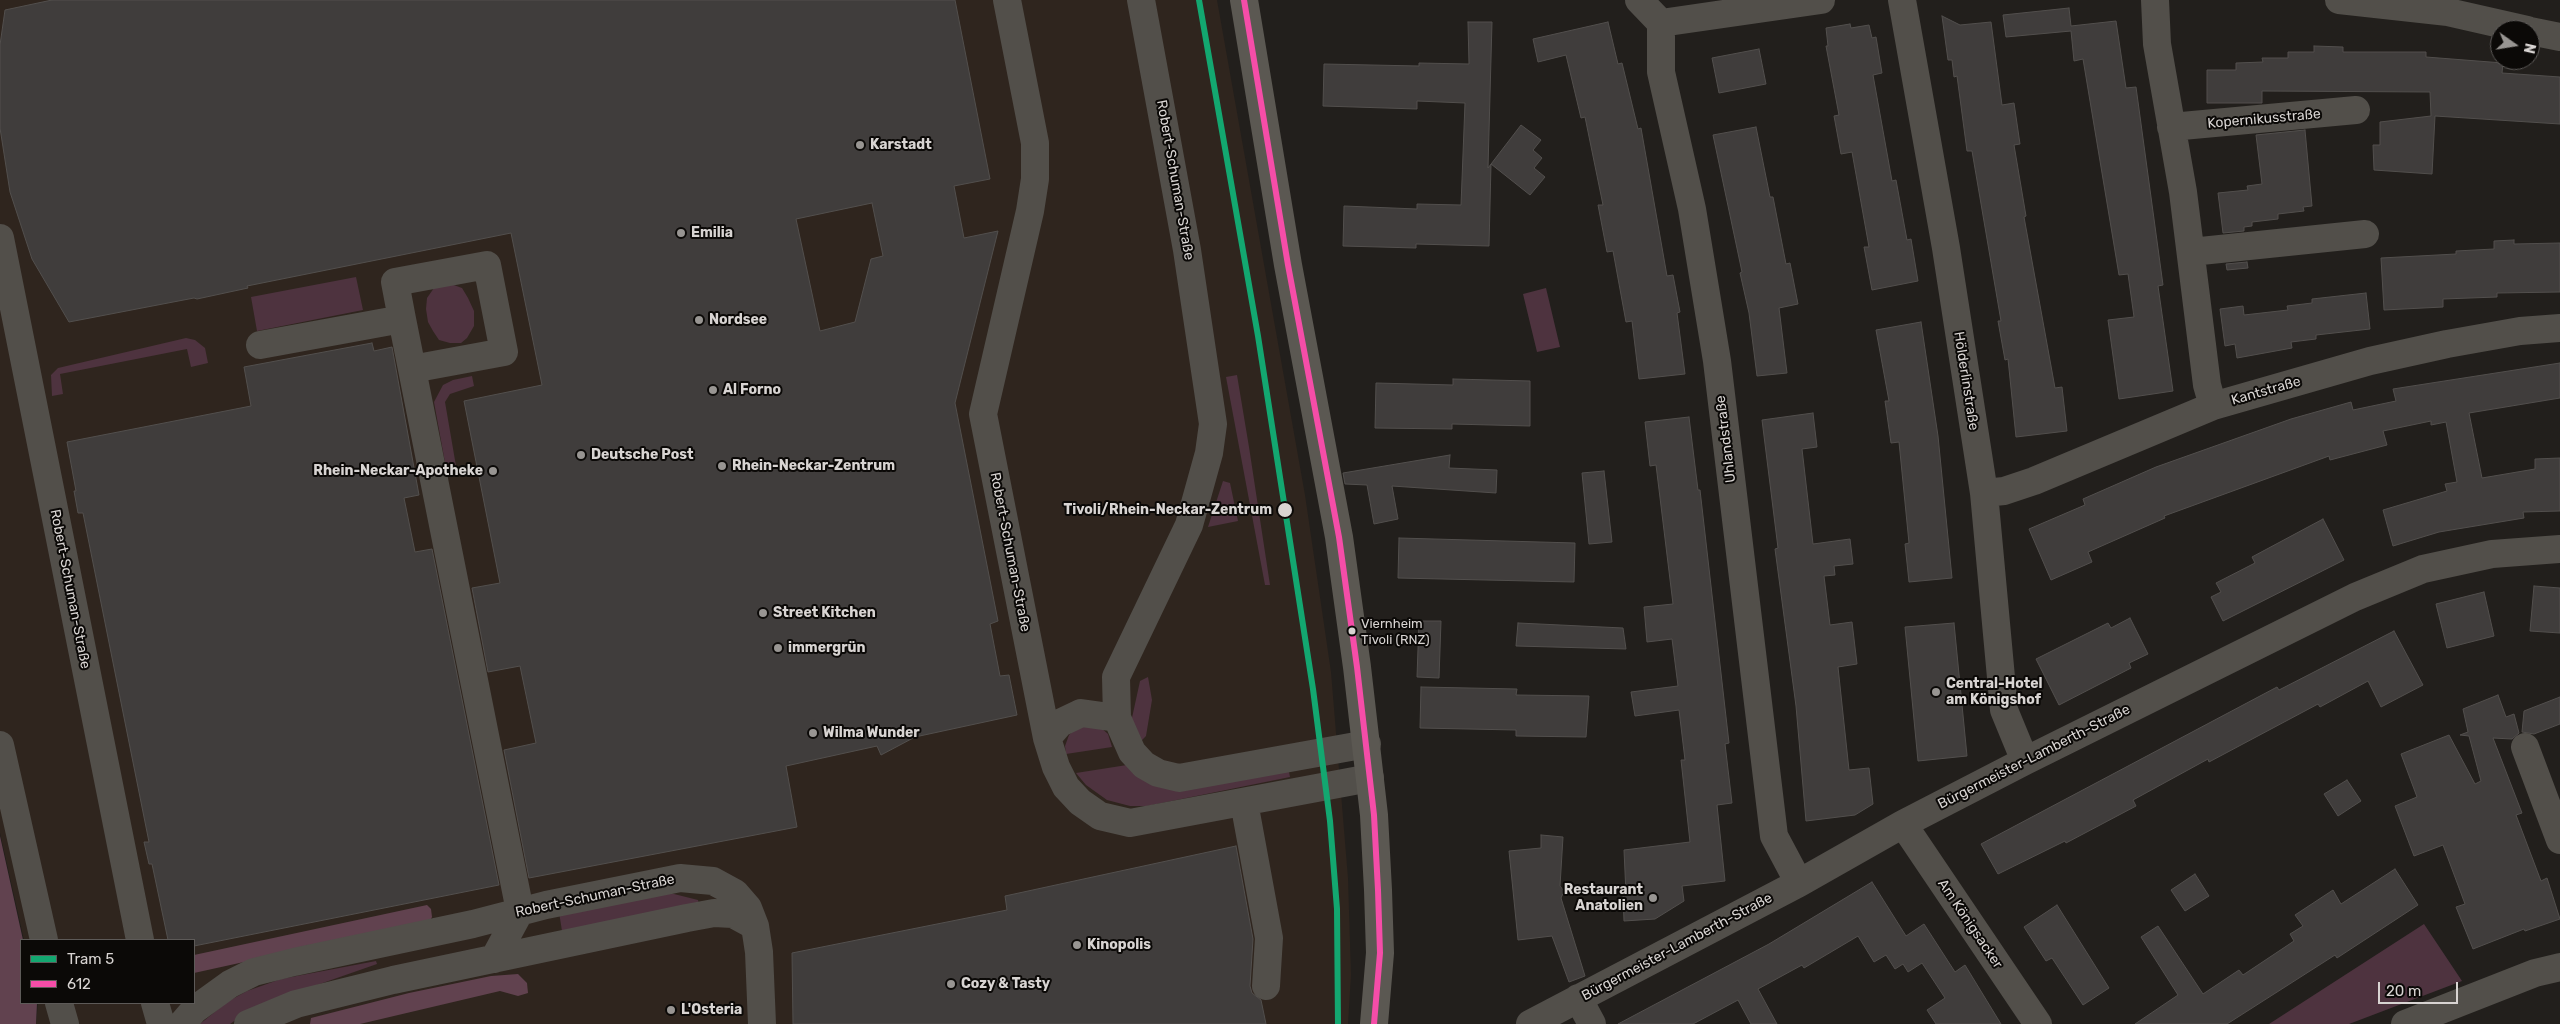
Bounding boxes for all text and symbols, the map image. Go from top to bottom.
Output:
north arrow [2490,20,2540,70]
text: N [2520,41,2539,55]
street label: Robert-Schuman-Straße [1153,99,1197,261]
street label: Kopernikusstraße [2207,106,2321,132]
place label: Karstadt [870,137,932,153]
marker: Karstadt [854,139,866,151]
place label: Emilia [691,225,733,241]
marker: Emilia [675,227,687,239]
place label: Nordsee [709,312,767,328]
marker: Nordsee [693,314,705,326]
street label: Hölderlinstraße [1950,330,1982,432]
street label: Kantstraße [2229,373,2303,409]
place label: Al Forno [723,382,781,398]
marker: Al Forno [707,384,719,396]
street label: Uhlandstraße [1712,394,1740,484]
place label: Deutsche Post [591,447,693,463]
marker: Deutsche Post [575,449,587,461]
place label: Rhein-Neckar-Zentrum [732,458,895,474]
marker: Rhein-Neckar-Zentrum [716,460,728,472]
place label: Rhein-Neckar-Apotheke [313,463,483,479]
marker: Rhein-Neckar-Apotheke [487,465,499,477]
street label: Robert-Schuman-Straße [986,471,1034,633]
marker: Tivoli/Rhein-Neckar-Zentrum [1276,501,1294,519]
place label: Tivoli/Rhein-Neckar-Zentrum [1064,502,1272,518]
street label: Robert-Schuman-Straße [46,508,94,670]
place label: Street Kitchen [773,605,876,621]
marker: Street Kitchen [757,607,769,619]
place label: Viernheim Tivoli (RNZ) [1361,616,1430,647]
marker: Viernheim Tivoli (RNZ) [1347,626,1357,636]
place label: immergrün [788,640,865,656]
marker: immergrün [772,642,784,654]
place label: Central-Hotel am Königshof [1946,676,2043,709]
marker: Central-Hotel am Königshof [1930,686,1942,698]
street label: Bürgermeister-Lamberth-Straße [1935,701,2133,813]
place label: Wilma Wunder [823,725,920,741]
marker: Wilma Wunder [807,727,819,739]
street label: Robert-Schuman-Straße [514,871,676,921]
street label: Am Königsacker [1934,876,2006,972]
place label: Restaurant Anatolien [1564,882,1643,914]
street label: Bürgermeister-Lamberth-Straße [1579,890,1775,1004]
marker: Restaurant Anatolien [1647,892,1659,904]
place label: Kinopolis [1087,937,1151,953]
legend [20,939,195,1004]
marker: Kinopolis [1071,939,1083,951]
text: Tram 5 [67,950,114,968]
scale bar [2380,972,2460,1004]
text: 612 [67,975,91,993]
place label: Cozy & Tasty [961,976,1050,992]
marker: Cozy & Tasty [945,978,957,990]
text: 20 m [2386,982,2421,1000]
place label: L'Osteria [681,1002,742,1018]
marker: L'Osteria [665,1004,677,1016]

